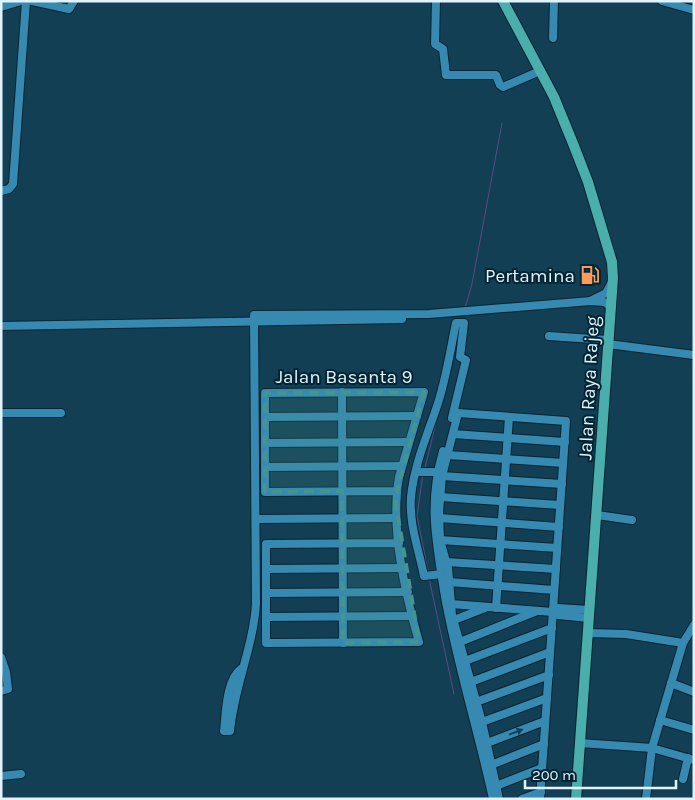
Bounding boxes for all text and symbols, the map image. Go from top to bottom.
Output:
fuel station icon: Pertamina [579,264,601,286]
place label: Pertamina [485,265,575,287]
street label: Jalan Raya Rajeg [574,315,604,461]
street label: Jalan Basanta 9 [275,366,413,388]
one-way arrow [509,728,524,736]
scale bar [525,758,676,790]
text: 200 m [532,766,576,784]

